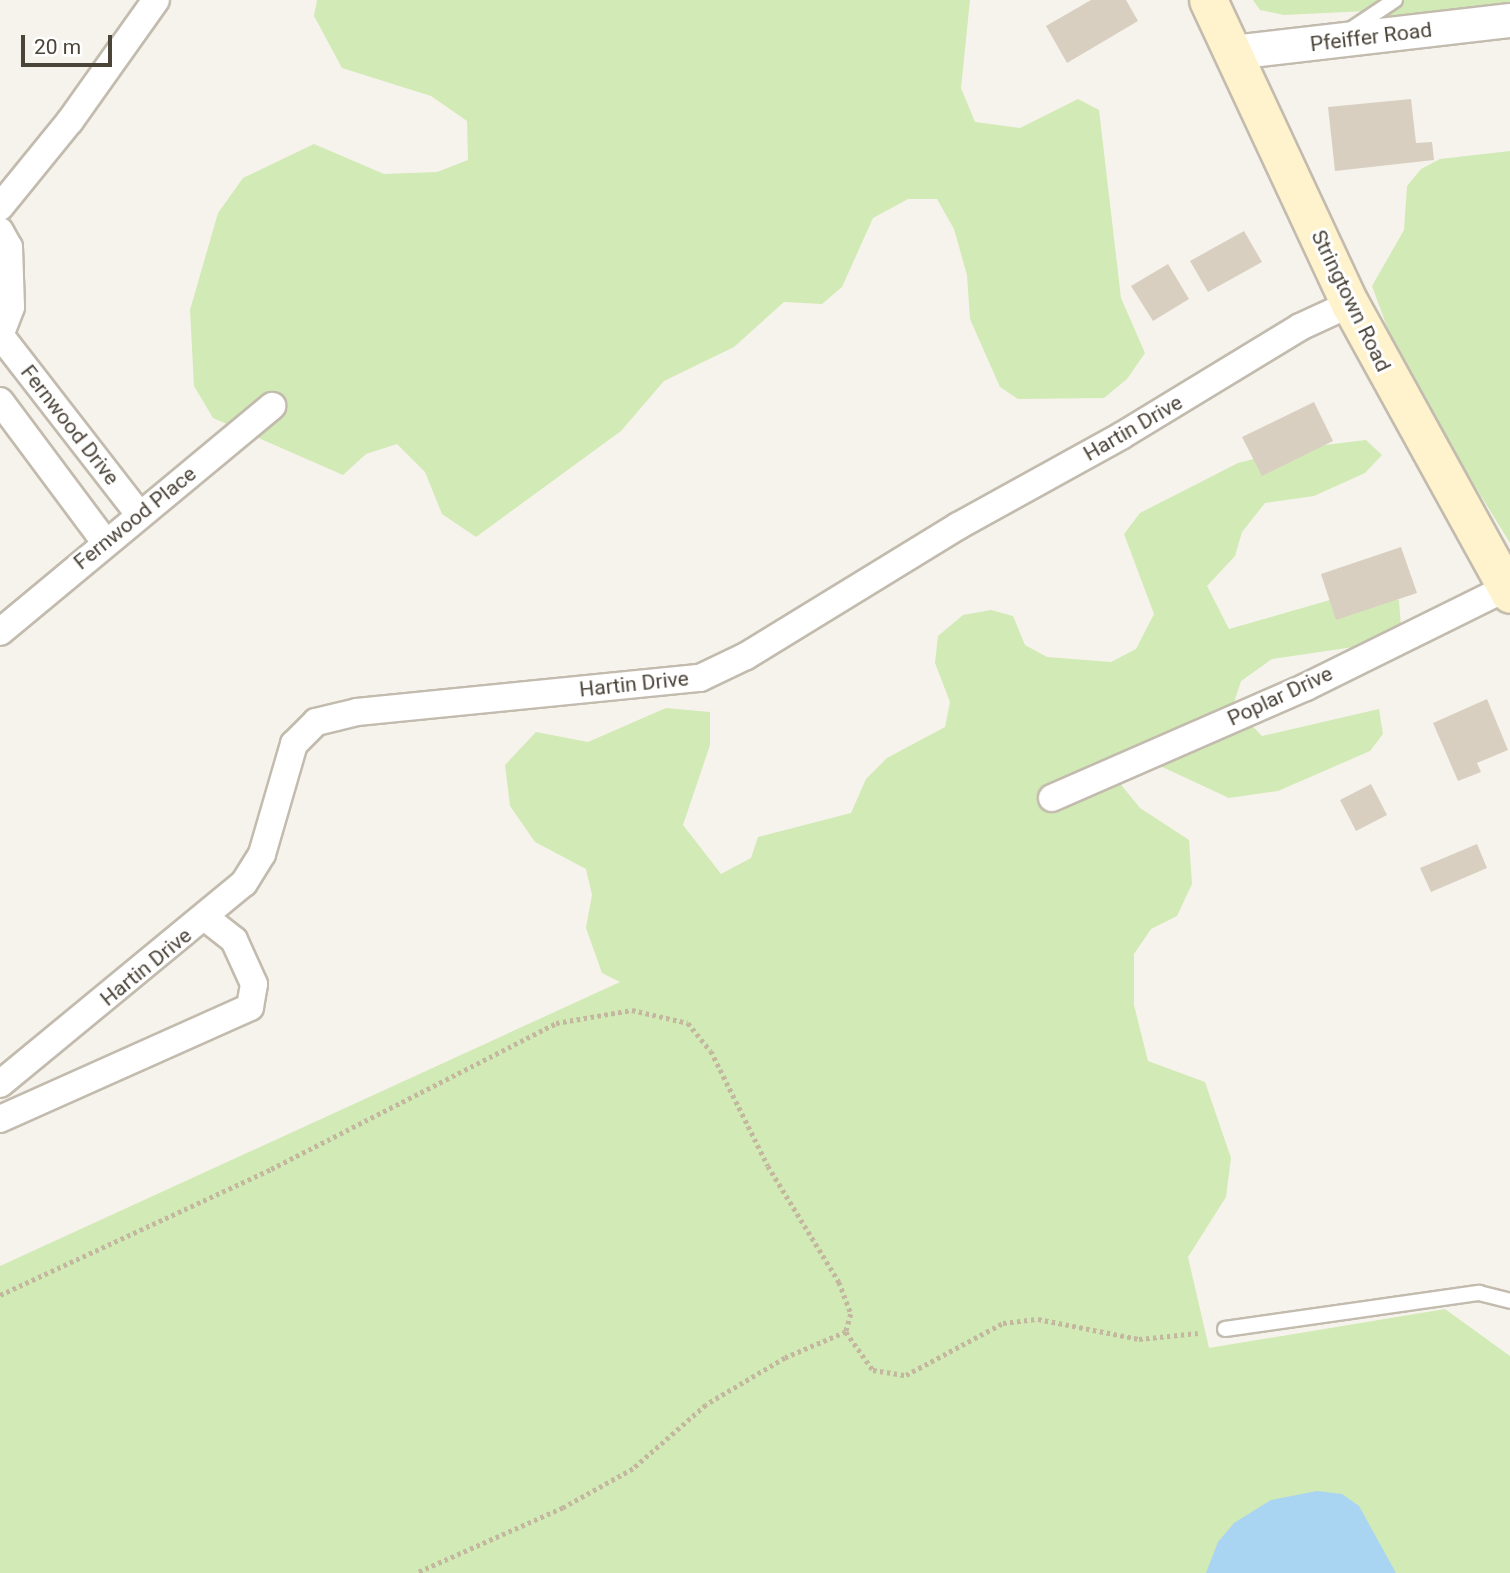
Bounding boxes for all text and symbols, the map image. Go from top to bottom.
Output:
street label: Pfeiffer Road [1309,17,1433,57]
scale bar [24,21,116,65]
text: 20 m [34,35,81,59]
street label: Stringtown Road [1306,226,1396,376]
street label: Fernwood Drive [15,360,125,490]
street label: Hartin Drive [1079,390,1187,466]
street label: Fernwood Place [69,461,201,575]
street label: Poplar Drive [1224,661,1336,731]
street label: Hartin Drive [578,666,690,702]
street label: Hartin Drive [95,923,197,1011]

